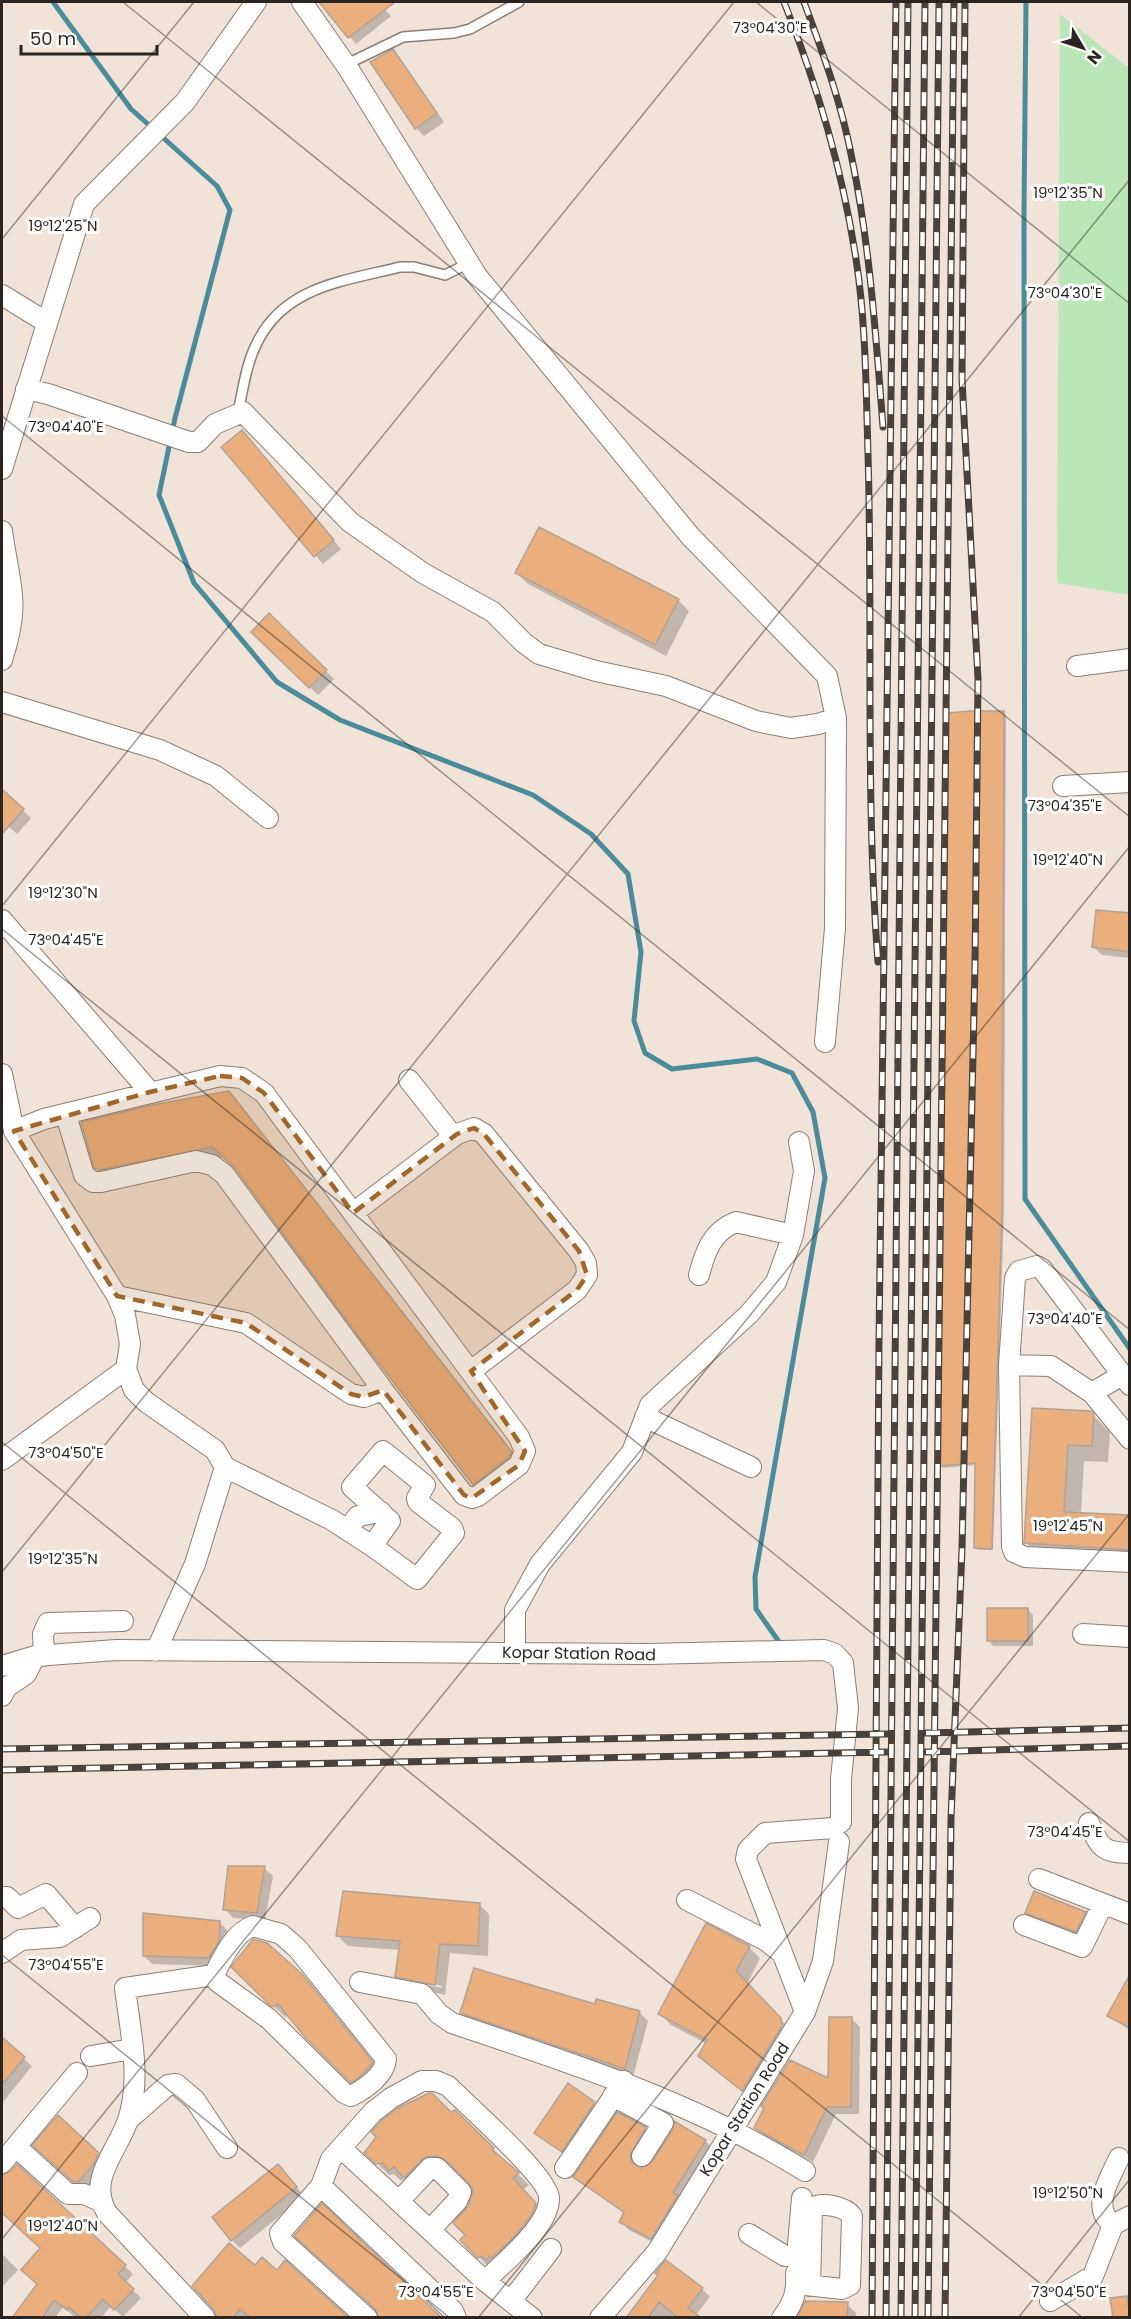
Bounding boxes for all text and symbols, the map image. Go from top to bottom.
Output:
text: 73°04'30"E [733,17,807,38]
scale bar [21,18,158,56]
north arrow [1053,18,1113,78]
text: 50 m [30,26,76,51]
text: N [1082,45,1107,69]
text: 19°12'35"N [1033,182,1103,203]
text: 19°12'25"N [28,215,98,236]
text: 73°04'30"E [1028,282,1102,303]
text: 73°04'40"E [28,416,104,437]
text: 73°04'35"E [1028,795,1102,816]
text: 19°12'40"N [1033,849,1103,870]
text: 19°12'30"N [28,882,98,903]
text: 73°04'45"E [28,929,104,950]
text: 73°04'40"E [1027,1308,1103,1329]
text: 73°04'50"E [28,1442,104,1463]
text: 19°12'45"N [1033,1515,1103,1536]
text: 19°12'35"N [28,1548,98,1569]
street label: Kopar Station Road [502,1641,656,1666]
text: 73°04'45"E [1027,1821,1103,1842]
text: 73°04'55"E [28,1954,104,1975]
street label: Kopar Station Road [694,2038,795,2181]
text: 19°12'50"N [1033,2182,1103,2203]
text: 19°12'40"N [28,2215,98,2236]
text: 73°04'55"E [398,2281,474,2302]
text: 73°04'50"E [1031,2281,1107,2302]

